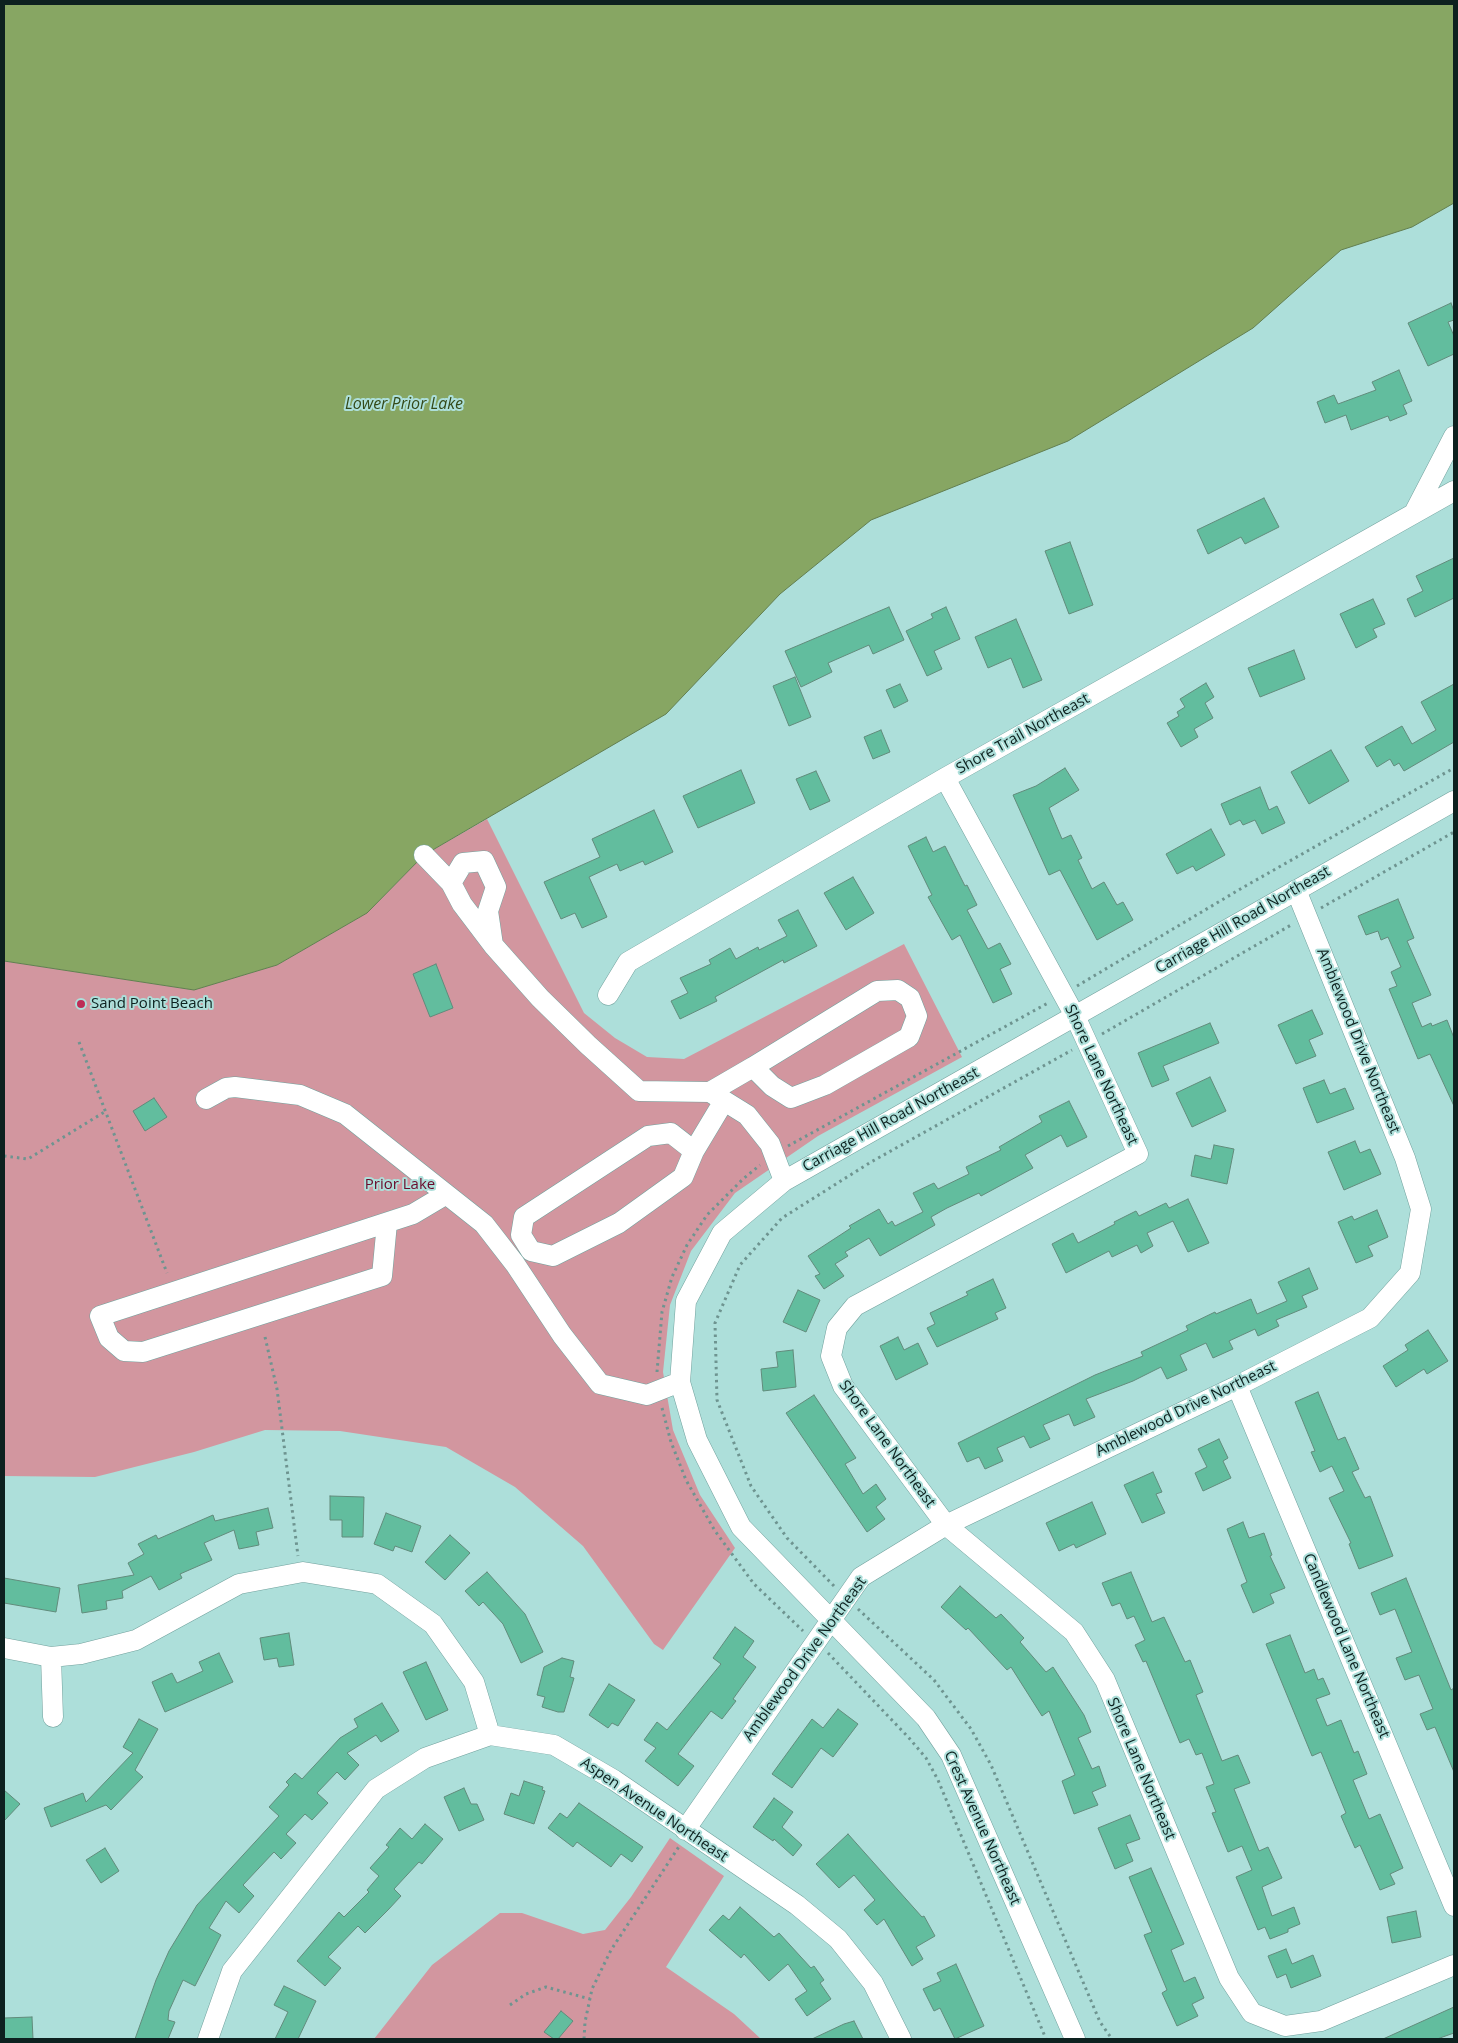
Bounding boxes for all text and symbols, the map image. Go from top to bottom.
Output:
water label: Lower Prior Lake [345,394,463,414]
street label: Shore Trail Northeast [953,690,1093,778]
street label: Carriage Hill Road Northeast [1152,862,1334,978]
street label: Amblewood Drive Northeast [1313,946,1403,1136]
place label: Sand Point Beach [91,995,213,1013]
marker: Sand Point Beach [75,998,87,1010]
street label: Shore Lane Northeast [1061,1002,1141,1148]
street label: Carriage Hill Road Northeast [800,1064,982,1176]
park label: Prior Lake [365,1176,435,1194]
street label: Amblewood Drive Northeast [1093,1357,1279,1461]
street label: Shore Lane Northeast [835,1377,939,1511]
street label: Candlewood Lane Northeast [1299,1551,1393,1741]
street label: Amblewood Drive Northeast [739,1573,871,1745]
street label: Shore Lane Northeast [1103,1695,1179,1843]
street label: Crest Avenue Northeast [940,1748,1024,1908]
street label: Aspen Avenue Northeast [577,1754,731,1866]

